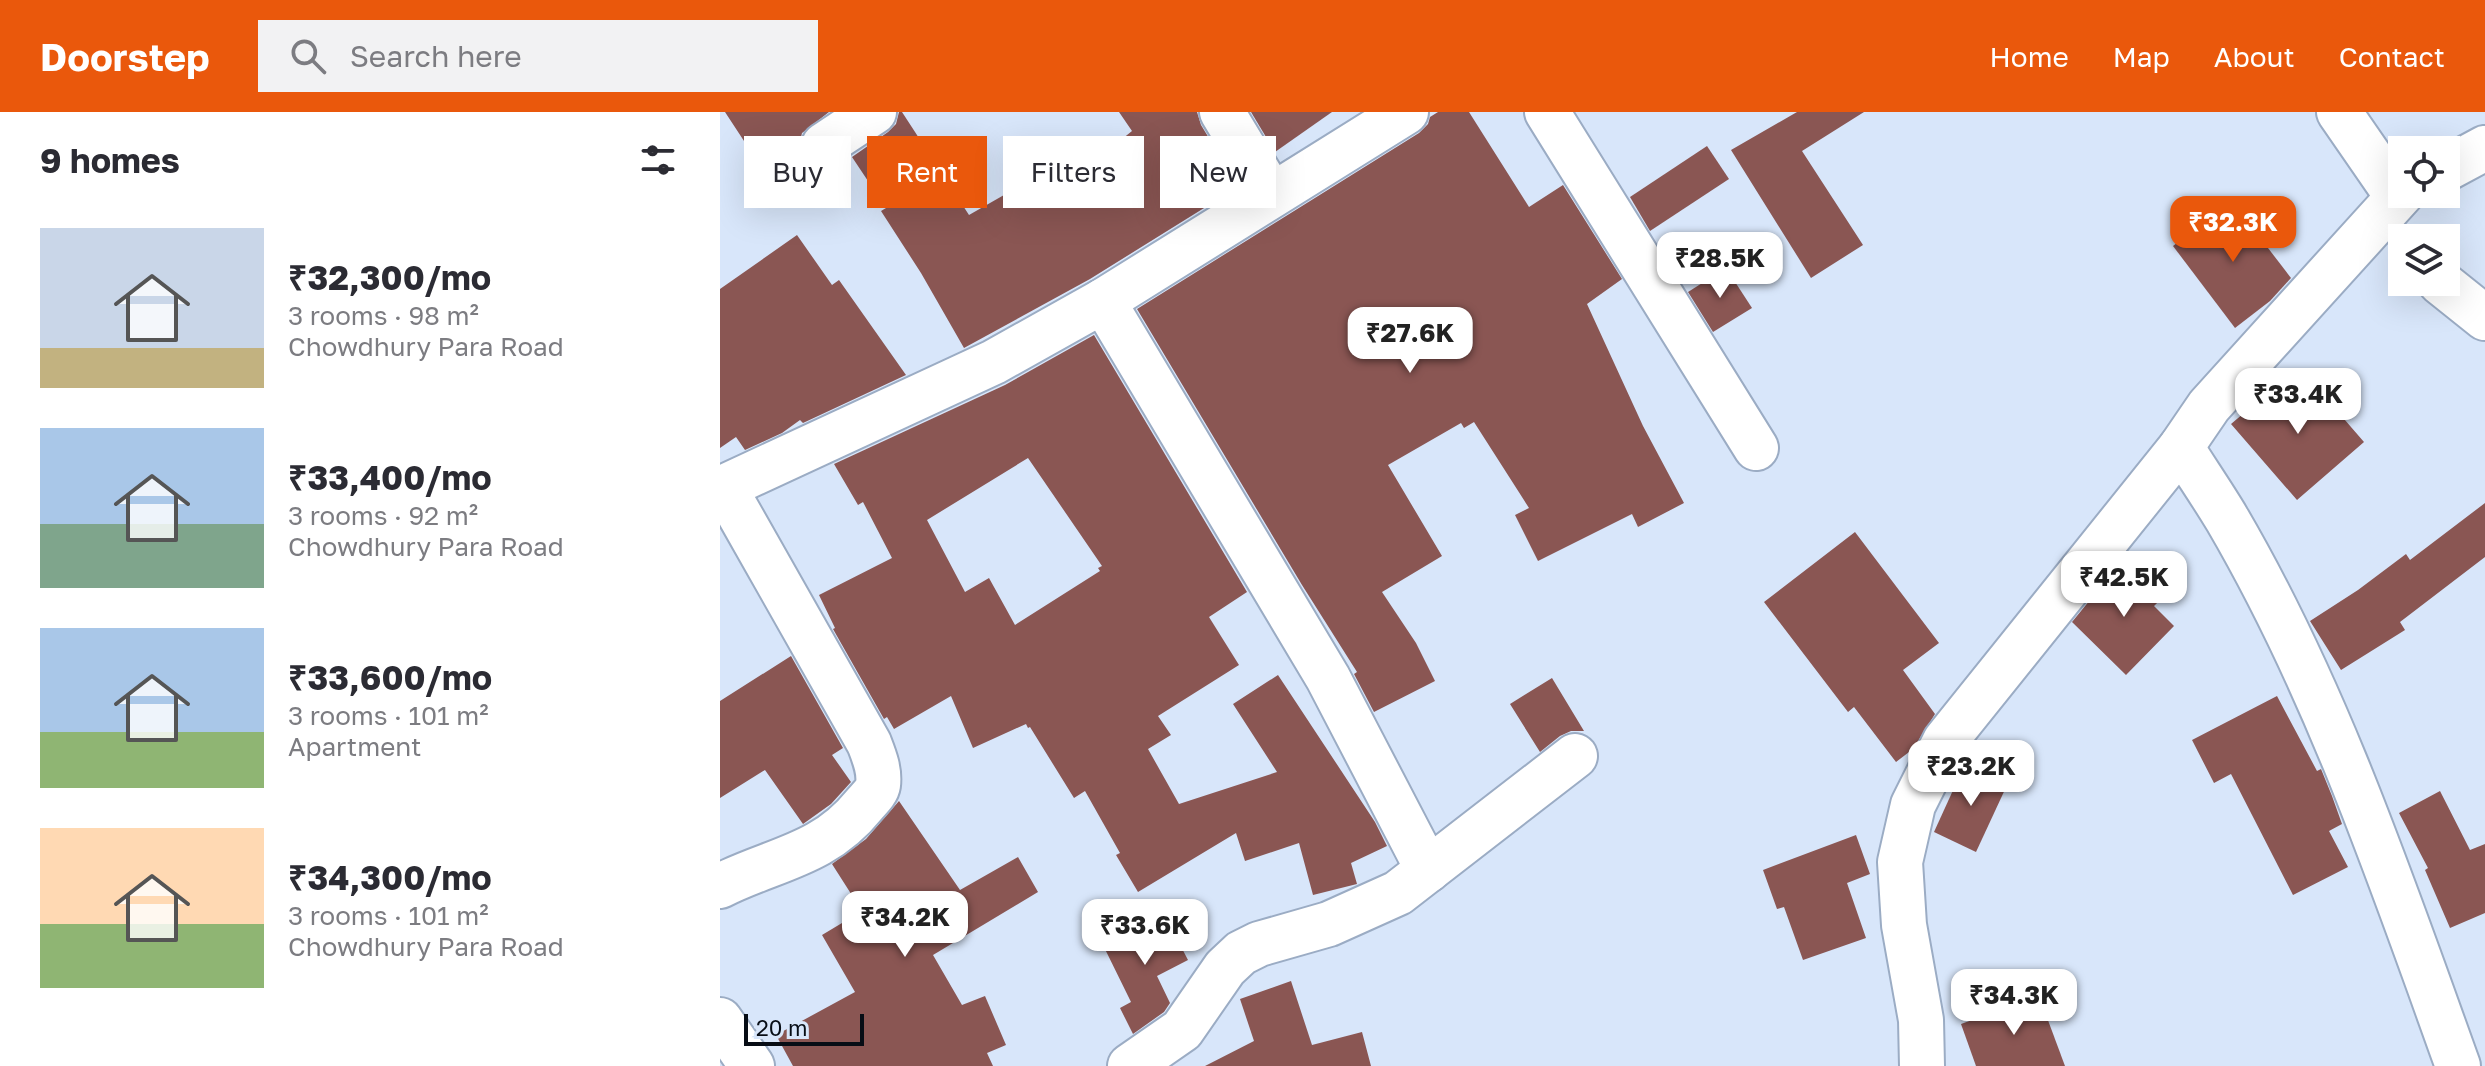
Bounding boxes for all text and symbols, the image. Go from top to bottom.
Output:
search box [258,20,818,92]
text: Doorstep [40,34,210,79]
icon: search [286,34,330,78]
text: Search here [350,38,522,74]
text: Home [1990,40,2069,73]
text: Map [2113,40,2170,73]
text: About [2214,40,2295,73]
text: Contact [2339,40,2445,73]
chip: Buy [744,136,851,208]
chip: Rent [867,136,987,208]
chip: Filters [1003,136,1144,208]
chip: New [1160,136,1276,208]
map controls [2388,136,2460,296]
button: locate [2388,136,2460,208]
icon: filters [636,138,680,182]
text: 9 homes [40,140,180,180]
pin: ₹32.3K [2168,196,2298,264]
text: ₹32.3K [2188,206,2278,237]
button: layers [2388,224,2460,296]
pin: ₹28.5K [1655,232,1785,300]
text: ₹28.5K [1675,242,1765,273]
text: ₹32,300/mo [288,257,491,297]
icon: home [104,260,200,356]
text: 3 rooms · 98 m² [288,300,479,331]
pin: ₹27.6K [1345,307,1475,375]
text: ₹27.6K [1366,317,1454,348]
text: Chowdhury Para Road [288,331,564,362]
pin: ₹33.4K [2233,368,2363,436]
text: ₹33.4K [2253,378,2343,409]
text: ₹33,400/mo [288,457,492,497]
icon: home [104,460,200,556]
text: 3 rooms · 92 m² [288,500,478,531]
text: Chowdhury Para Road [288,531,564,562]
pin: ₹42.5K [2059,551,2189,619]
text: ₹42.5K [2079,561,2169,592]
text: ₹33,600/mo [288,657,492,697]
icon: home [104,660,200,756]
text: 3 rooms · 101 m² [288,700,489,731]
text: Apartment [288,731,421,762]
pin: ₹23.2K [1906,740,2036,808]
text: ₹23.2K [1926,750,2016,781]
text: ₹34,300/mo [288,857,492,897]
icon: home [104,860,200,956]
pin: ₹34.2K [840,891,970,959]
pin: ₹33.6K [1080,899,1210,967]
text: 3 rooms · 101 m² [288,900,489,931]
text: ₹34.2K [860,901,950,932]
text: ₹33.6K [1100,909,1190,940]
text: Chowdhury Para Road [288,931,564,962]
pin: ₹34.3K [1949,969,2079,1037]
text: ₹34.3K [1969,979,2059,1010]
scale bar [744,1010,864,1046]
text: 20 m [756,1014,807,1041]

